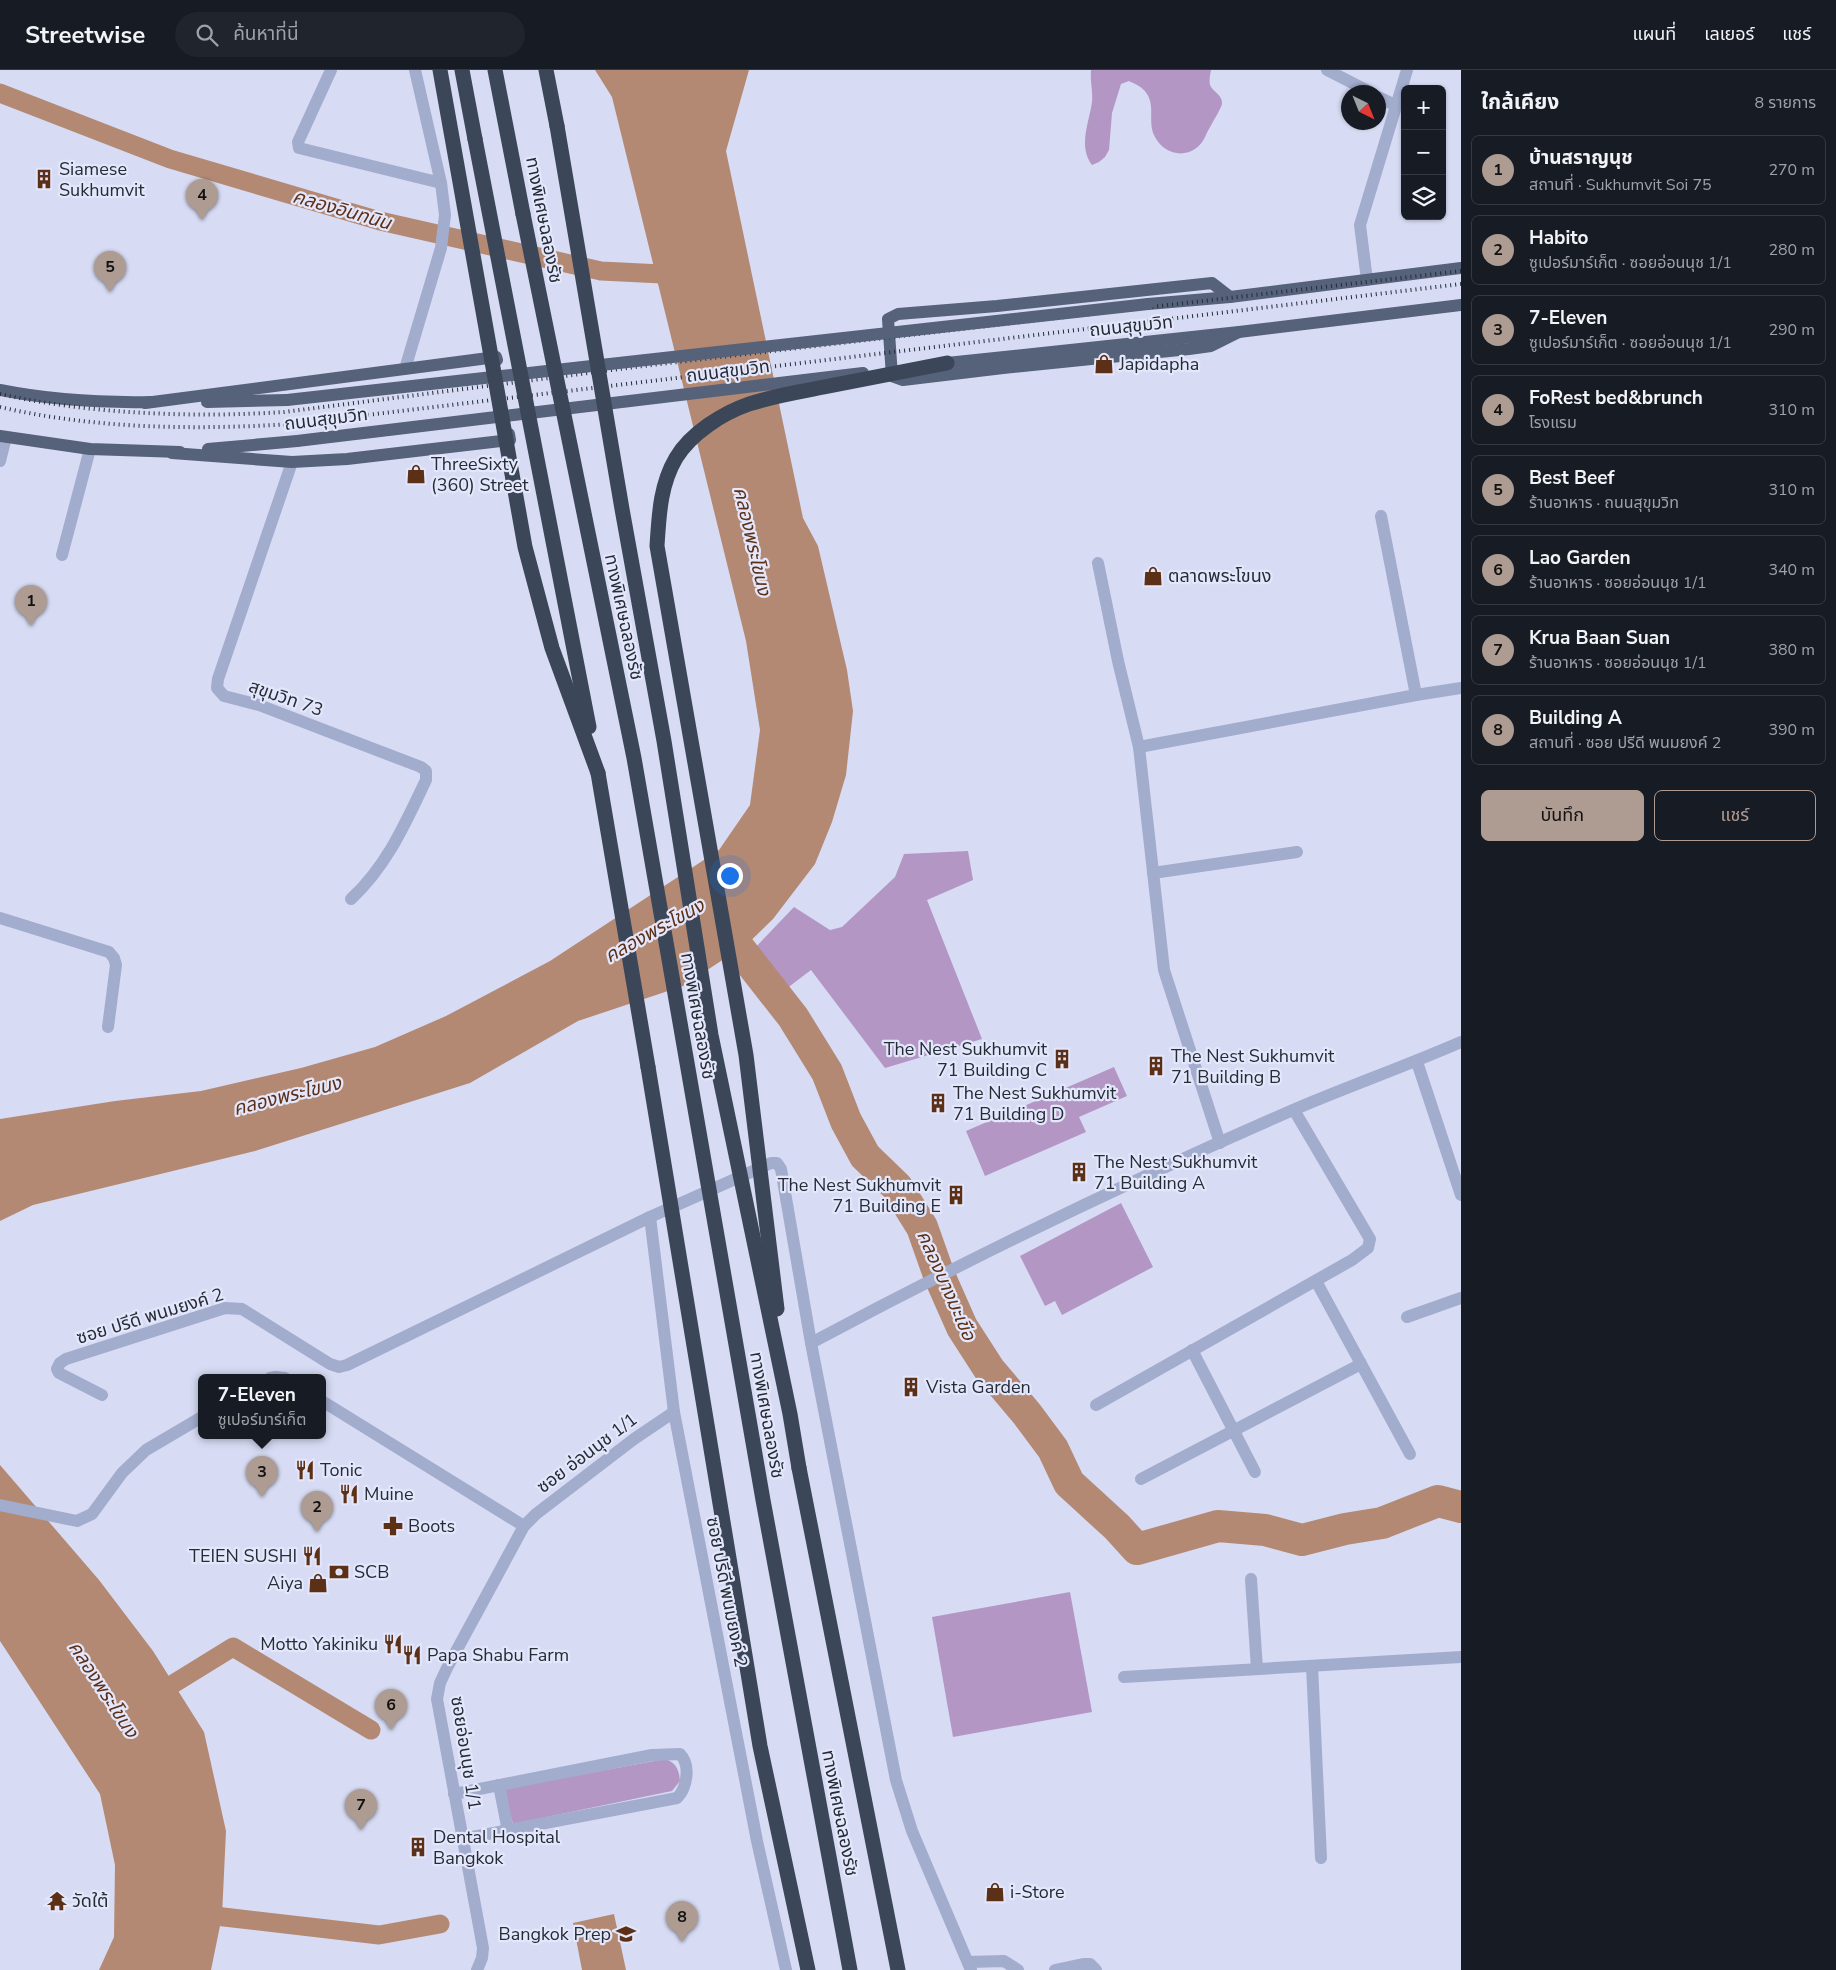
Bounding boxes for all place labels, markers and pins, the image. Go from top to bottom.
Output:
place label: Siamese Sukhumvit [59,157,145,202]
building icon: Siamese Sukhumvit [33,168,55,190]
pin: 4 [186,179,218,220]
pin: 5 [94,251,126,292]
place label: Japidapha [1118,352,1199,376]
shop icon: Japidapha [1093,353,1115,375]
place label: ThreeSixty (360) Street [431,452,529,497]
shop icon: ThreeSixty (360) Street [405,463,427,485]
place label: ตลาดพระโขนง [1168,564,1271,588]
shop icon: ตลาดพระโขนง [1142,565,1164,587]
pin: 1 [15,585,47,626]
place label: The Nest Sukhumvit 71 Building C [884,1037,1048,1082]
place label: The Nest Sukhumvit 71 Building B [1171,1044,1335,1089]
building icon: The Nest Sukhumvit 71 Building C [1051,1048,1073,1070]
building icon: The Nest Sukhumvit 71 Building B [1145,1055,1167,1077]
place label: The Nest Sukhumvit 71 Building D [953,1081,1117,1126]
building icon: The Nest Sukhumvit 71 Building D [927,1092,949,1114]
place label: The Nest Sukhumvit 71 Building A [1094,1150,1258,1195]
building icon: The Nest Sukhumvit 71 Building A [1068,1161,1090,1183]
place label: The Nest Sukhumvit 71 Building E [778,1173,942,1218]
building icon: The Nest Sukhumvit 71 Building E [945,1184,967,1206]
place label: Vista Garden [925,1375,1031,1399]
building icon: Vista Garden [900,1376,922,1398]
pin: 3 [246,1456,278,1497]
place label: Tonic [320,1458,362,1482]
restaurant icon: Tonic [294,1459,316,1481]
place label: Muine [364,1482,413,1506]
restaurant icon: Muine [338,1483,360,1505]
pin: 2 [301,1491,333,1532]
place label: Boots [408,1514,455,1538]
pharmacy icon: Boots [382,1515,404,1537]
place label: TEIEN SUSHI [189,1544,297,1568]
restaurant icon: TEIEN SUSHI [301,1545,323,1567]
place label: SCB [354,1560,389,1584]
bank icon: SCB [328,1561,350,1583]
place label: Aiya [267,1571,303,1595]
shop icon: Aiya [307,1572,329,1594]
place label: Motto Yakiniku [260,1632,378,1656]
restaurant icon: Motto Yakiniku [382,1633,404,1655]
place label: Papa Shabu Farm [427,1643,569,1667]
restaurant icon: Papa Shabu Farm [401,1644,423,1666]
pin: 6 [375,1689,407,1730]
pin: 7 [345,1789,377,1830]
place label: Dental Hospital Bangkok [433,1825,561,1870]
building icon: Dental Hospital Bangkok [407,1836,429,1858]
place label: i-Store [1010,1880,1065,1904]
shop icon: i-Store [984,1881,1006,1903]
place label: วัดใต้ [72,1889,108,1913]
temple icon: วัดใต้ [46,1890,68,1912]
pin: 8 [666,1901,698,1942]
place label: Bangkok Prep [499,1922,611,1946]
school or university icon: Bangkok Prep [615,1923,637,1945]

